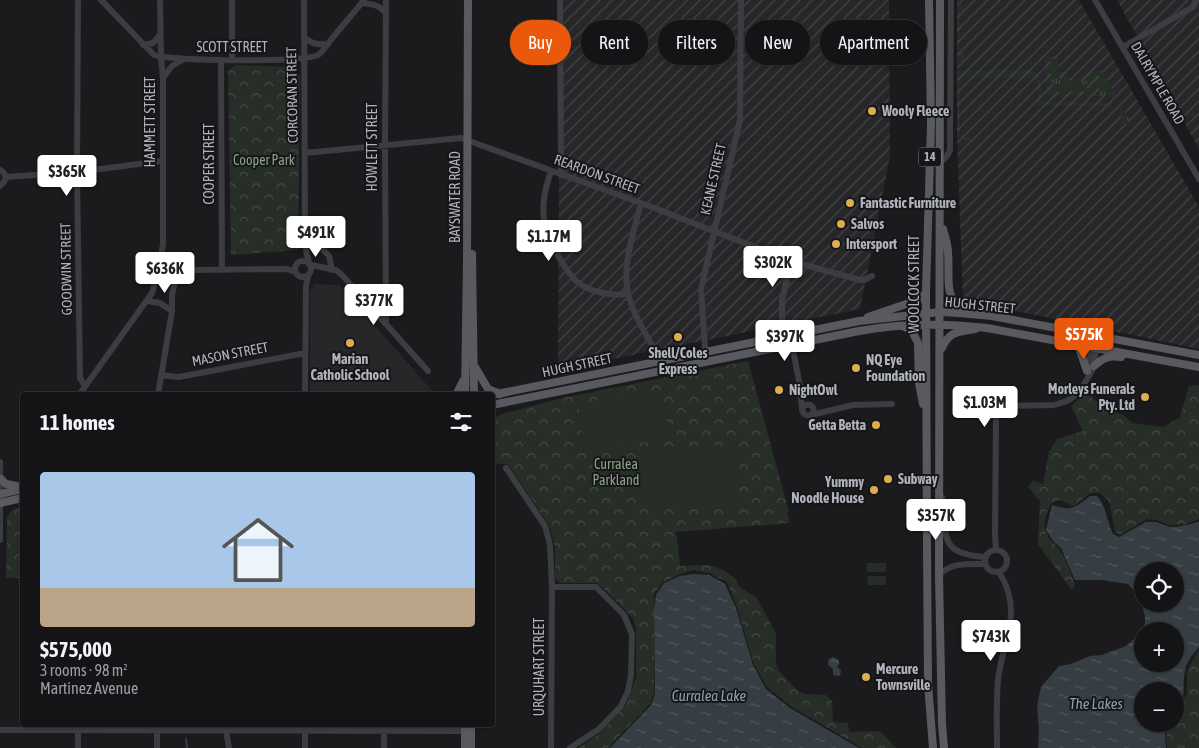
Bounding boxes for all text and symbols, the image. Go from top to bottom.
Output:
chip: Buy [510,20,571,65]
chip: Rent [581,20,648,65]
chip: Filters [658,20,735,65]
chip: New [745,20,810,65]
chip: Apartment [820,20,927,65]
street label: SCOTT STREET [196,39,268,55]
street label: DALRYMPLE ROAD [1128,39,1188,127]
street label: CORCORAN STREET [283,47,301,143]
street label: HAMMETT STREET [142,76,158,168]
street label: HOWLETT STREET [364,102,380,192]
place label: Wooly Fleece [881,103,949,119]
marker: Wooly Fleece [866,105,878,117]
street label: COOPER STREET [201,123,217,205]
street label: KEANE STREET [697,142,729,216]
road number: 14 [919,148,941,166]
street label: BAYSWATER ROAD [447,151,463,243]
street label: REARDON STREET [552,151,642,197]
park label: Cooper Park [233,152,295,168]
pin: $365K [32,154,102,197]
text: $365K [48,162,86,180]
place label: Fantastic Furniture [860,195,956,211]
marker: Fantastic Furniture [844,197,856,209]
pin: $491K [281,216,351,258]
place label: Salvos [851,216,884,232]
marker: Salvos [835,218,847,230]
pin: $1.17M [508,220,590,262]
street label: GOODWIN STREET [57,223,75,315]
text: $491K [297,223,335,241]
text: $1.17M [528,227,570,245]
street label: WOOLCOCK STREET [906,235,922,333]
place label: Intersport [846,236,897,252]
marker: Intersport [830,238,842,250]
pin: $302K [738,246,808,288]
pin: $636K [130,252,200,294]
text: $302K [754,253,792,271]
text: $636K [146,259,184,277]
pin: $377K [339,284,409,326]
text: $377K [355,291,393,309]
street label: HUGH STREET [944,293,1016,317]
pin: $575K [1049,318,1119,360]
pin: $397K [750,320,820,362]
text: $575K [1065,325,1103,343]
text: $397K [766,327,804,345]
marker: Shell/Coles Express [672,331,684,343]
marker: Marian Catholic School [344,337,356,349]
street label: MASON STREET [190,339,270,369]
place label: Shell/Coles Express [649,345,708,377]
street label: HUGH STREET [541,350,613,380]
place label: Marian Catholic School [311,351,390,383]
place label: NQ Eye Foundation [866,352,925,384]
marker: NQ Eye Foundation [850,362,862,374]
place label: Morleys Funerals Pty. Ltd [1048,381,1135,413]
place label: NightOwl [789,382,838,398]
marker: NightOwl [773,384,785,396]
pin: $1.03M [944,386,1026,428]
marker: Morleys Funerals Pty. Ltd [1139,391,1151,403]
text: $1.03M [964,393,1006,411]
icon: filters [447,408,475,436]
text: 11 homes [40,410,115,434]
place label: Getta Betta [808,417,866,433]
marker: Getta Betta [870,419,882,431]
park label: Curralea Parkland [592,456,640,488]
place label: Subway [898,471,938,487]
marker: Subway [882,473,894,485]
place label: Yummy Noodle House [791,474,864,506]
marker: Yummy Noodle House [868,484,880,496]
pin: $357K [901,498,971,541]
icon: home [213,505,303,595]
text: $357K [917,506,955,524]
map controls [1134,562,1184,732]
button: locate [1134,562,1184,612]
street label: URQUHART STREET [531,618,547,716]
pin: $743K [956,620,1026,662]
button: + [1134,622,1184,672]
text: $743K [972,627,1010,645]
text: $575,000 [40,637,112,661]
text: 3 rooms · 98 m² [40,661,128,679]
place label: Mercure Townsville [876,661,930,693]
marker: Mercure Townsville [860,671,872,683]
text: Martinez Avenue [40,679,138,697]
button: − [1134,682,1184,732]
water label: Curralea Lake [672,687,746,704]
water label: The Lakes [1069,695,1123,712]

